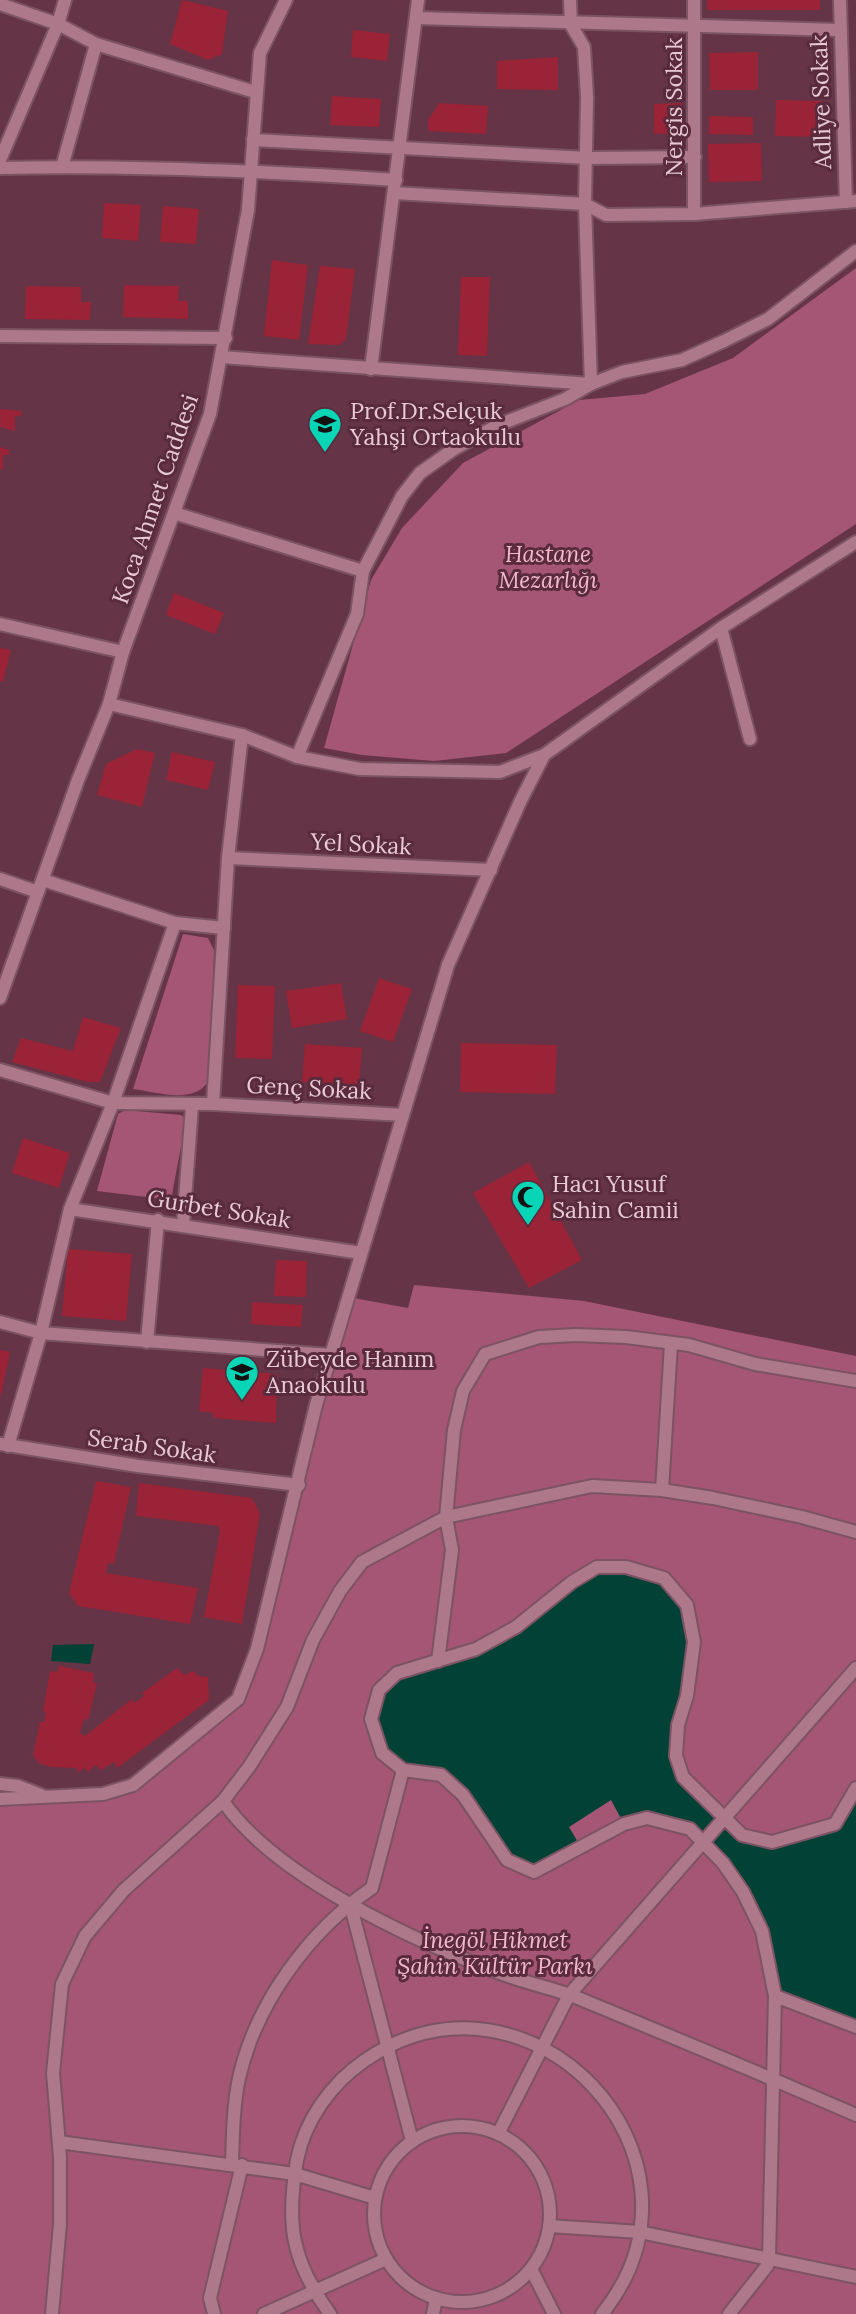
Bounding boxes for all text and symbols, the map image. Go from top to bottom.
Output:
street label: Adliye Sokak [804,34,837,171]
street label: Nergis Sokak [659,37,688,177]
street label: Koca Ahmet Caddesi [105,390,204,608]
place label: Prof.Dr.Selçuk Yahşi Ortaokulu [349,396,521,451]
school or university icon: Prof.Dr.Selçuk Yahşi Ortaokulu [306,405,344,454]
park label: Hastane Mezarlığı [499,539,598,594]
street label: Yel Sokak [309,826,413,861]
street label: Genç Sokak [246,1070,373,1105]
place label: Hacı Yusuf Sahin Camii [552,1169,679,1224]
mosque icon: Hacı Yusuf Sahin Camii [509,1178,547,1227]
street label: Gurbet Sokak [145,1183,293,1234]
place label: Zübeyde Hanım Anaokulu [265,1344,434,1399]
school or university icon: Zübeyde Hanım Anaokulu [223,1353,261,1402]
street label: Serab Sokak [86,1422,219,1469]
park label: İnegöl Hikmet Şahin Kültür Parkı [397,1925,593,1980]

